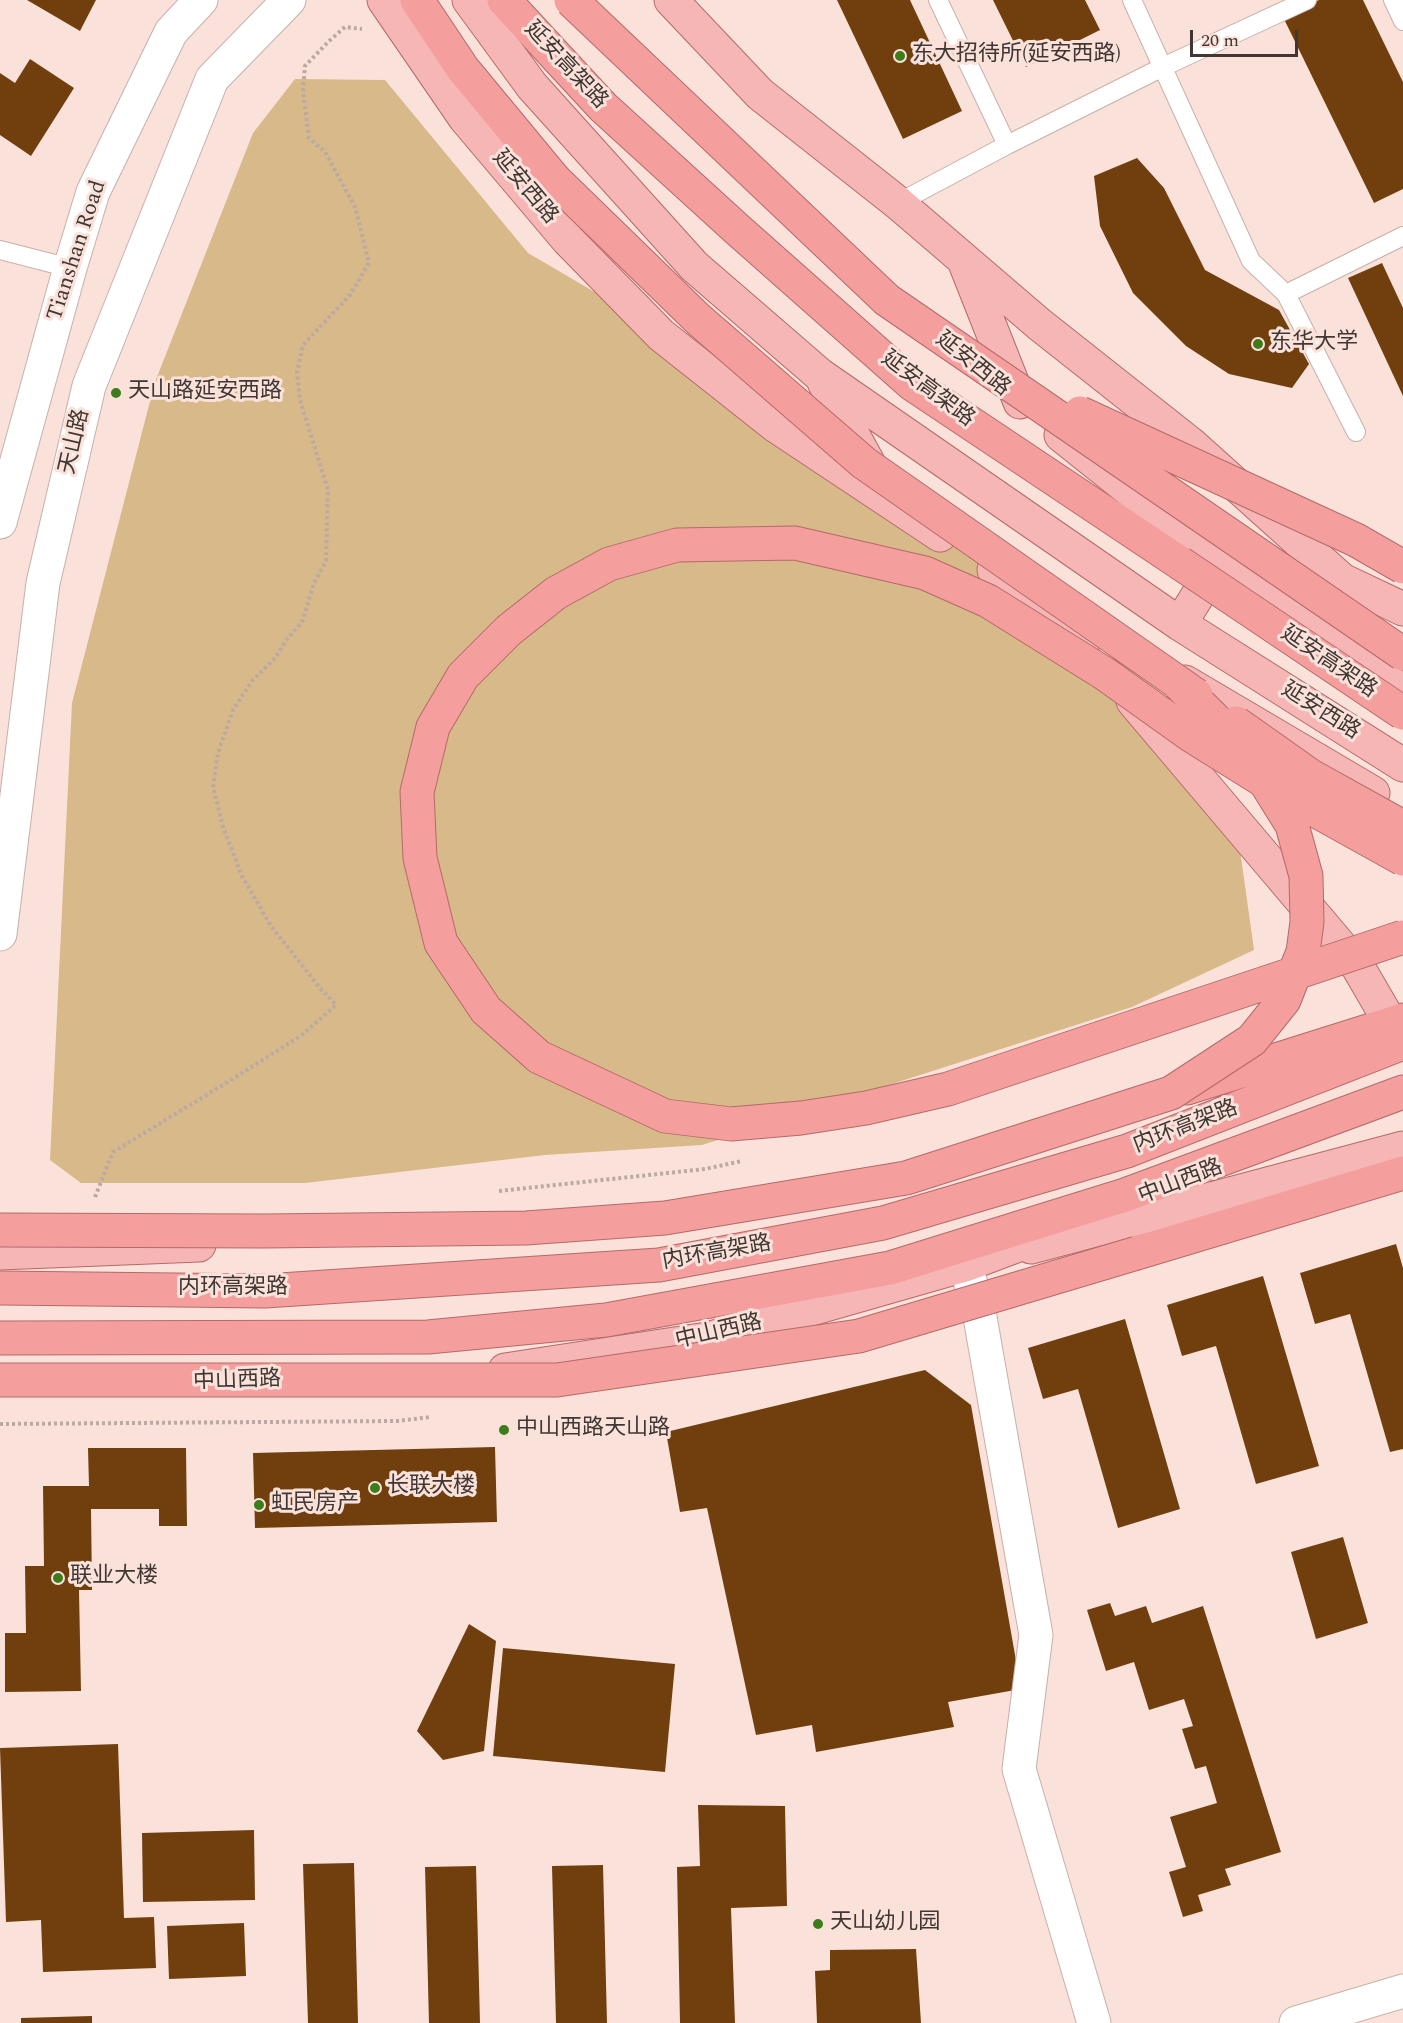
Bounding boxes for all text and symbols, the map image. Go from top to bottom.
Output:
street label: 延安高架路 [518,17,612,115]
scale bar [1193,18,1301,56]
text: 20 m [1201,27,1239,54]
place label: 东大招待所(延安西路) [912,43,1121,69]
marker: 东大招待所(延安西路) [893,49,907,63]
street label: 延安西路 [486,146,562,230]
street label: Tianshan Road [43,177,113,325]
street label: 延安西路 [929,327,1015,403]
place label: 东华大学 [1270,331,1358,357]
marker: 东华大学 [1251,337,1265,351]
street label: 延安高架路 [875,346,979,434]
place label: 天山路延安西路 [128,380,282,406]
marker: 天山路延安西路 [109,386,123,400]
street label: 天山路 [56,407,96,477]
street label: 延安高架路 [1275,621,1381,705]
street label: 延安西路 [1276,677,1364,747]
street label: 内环高架路 [1130,1096,1242,1160]
street label: 中山西路 [1135,1155,1227,1211]
street label: 内环高架路 [661,1231,773,1277]
street label: 内环高架路 [178,1276,288,1302]
street label: 中山西路 [673,1310,765,1356]
street label: 中山西路 [193,1367,281,1397]
place label: 中山西路天山路 [516,1417,670,1443]
marker: 中山西路天山路 [497,1423,511,1437]
place label: 长联大楼 [387,1475,475,1501]
marker: 长联大楼 [368,1481,382,1495]
place label: 虹民房产 [271,1492,359,1518]
marker: 虹民房产 [252,1498,266,1512]
place label: 联业大楼 [70,1565,158,1591]
marker: 联业大楼 [51,1571,65,1585]
place label: 天山幼儿园 [830,1911,940,1937]
marker: 天山幼儿园 [811,1917,825,1931]

